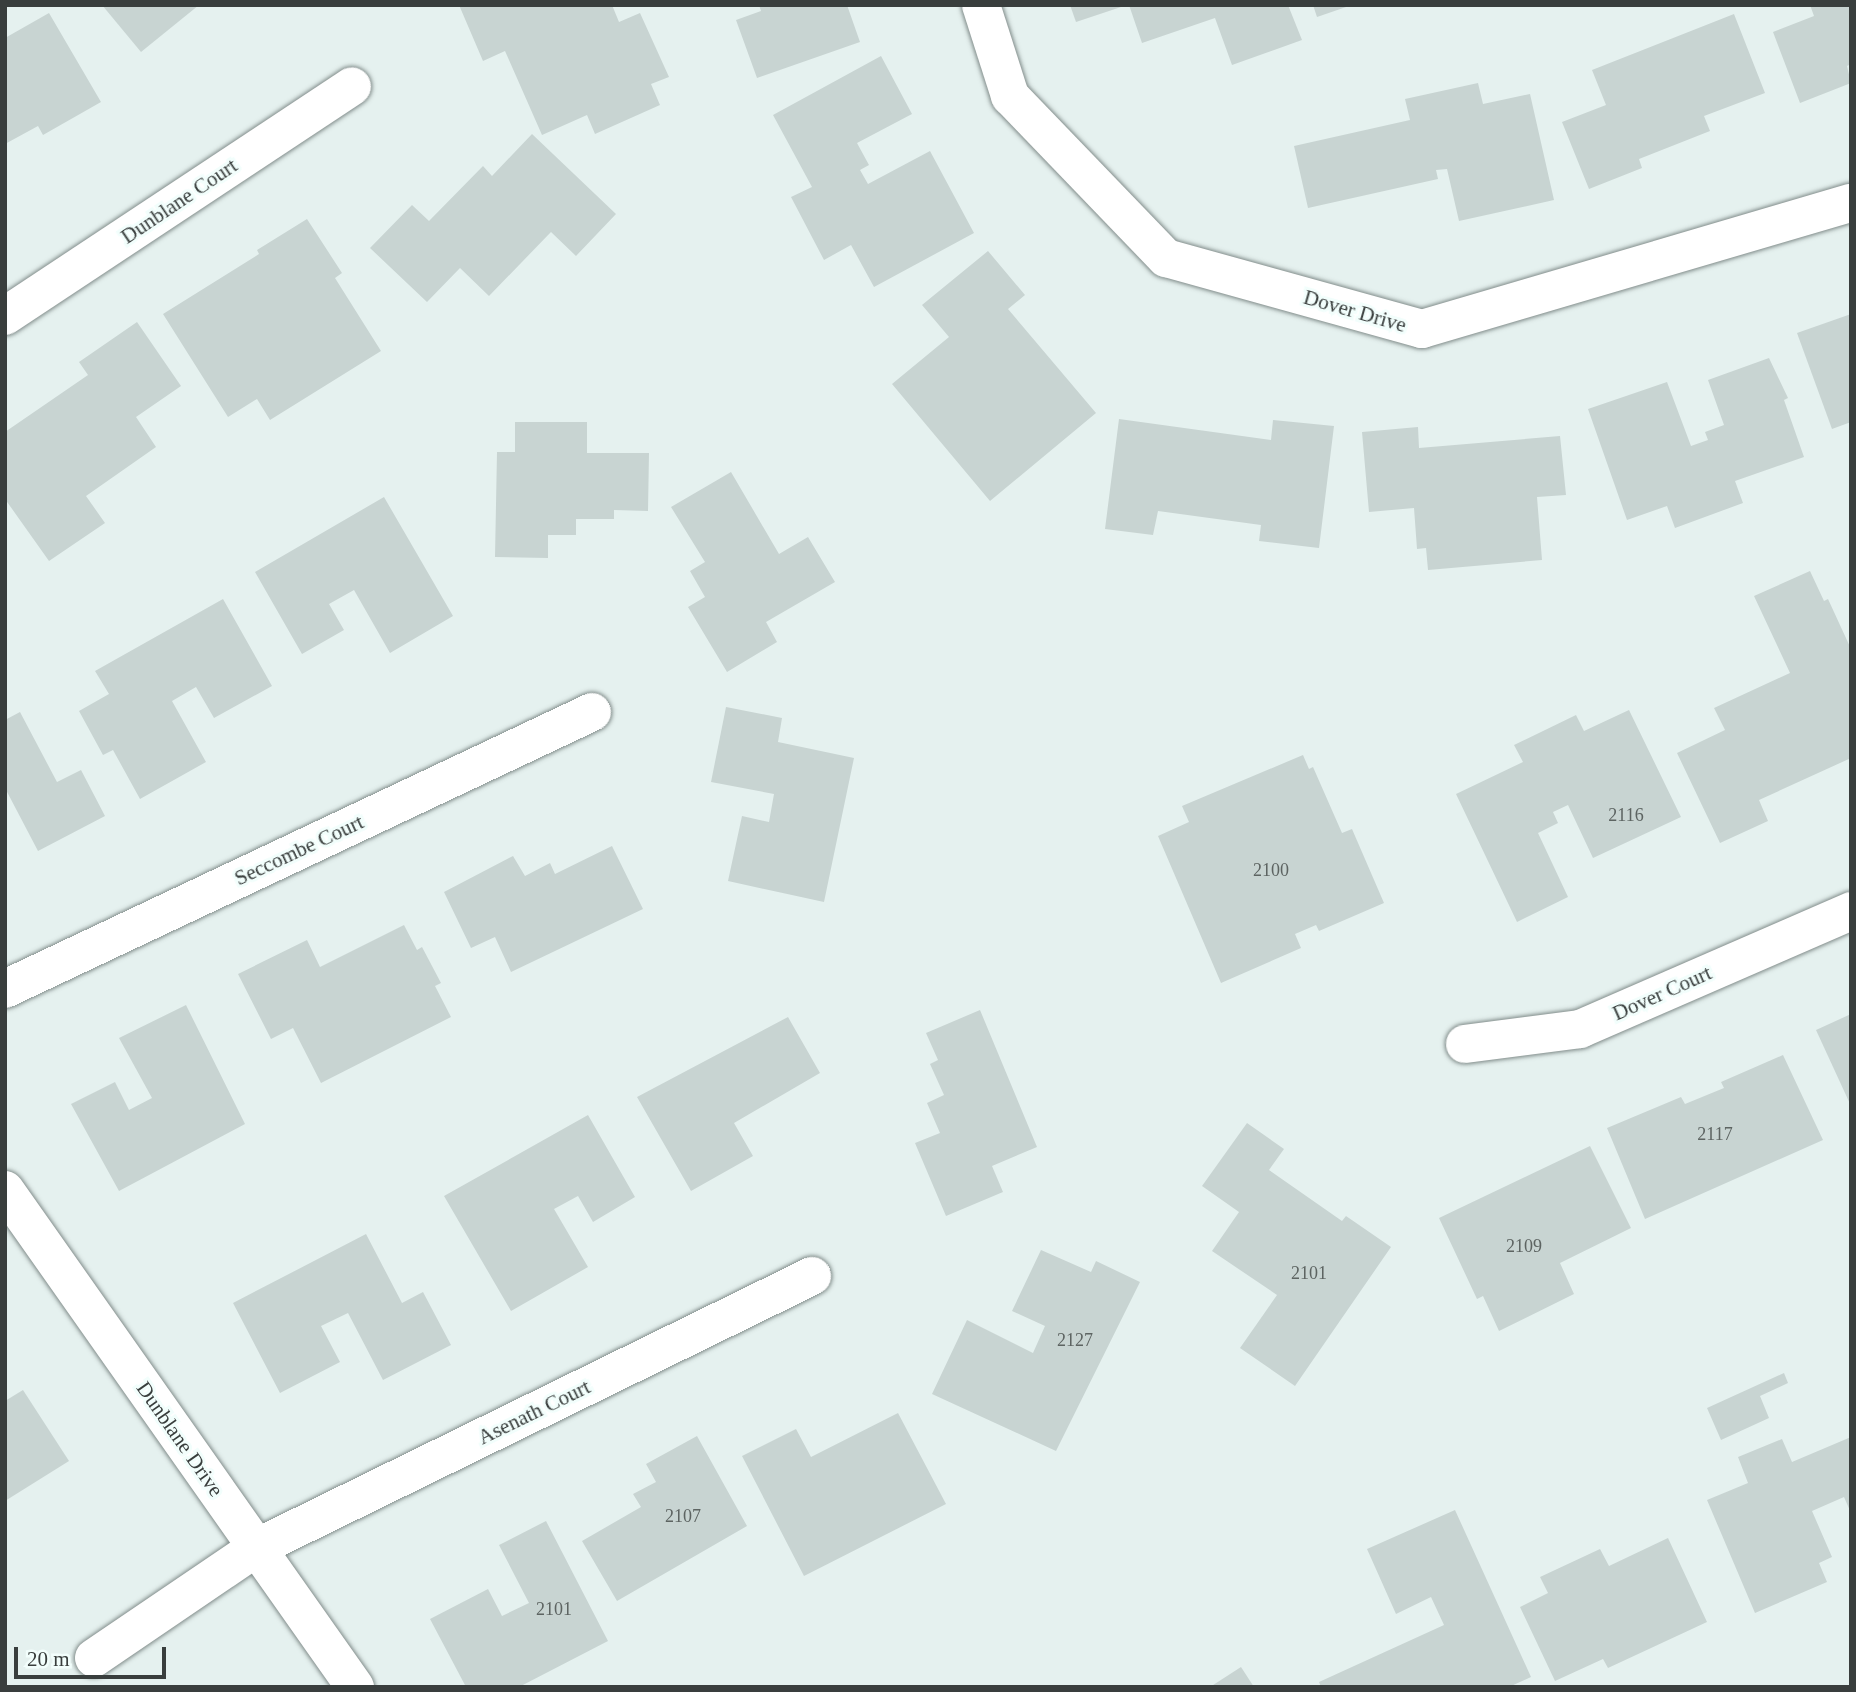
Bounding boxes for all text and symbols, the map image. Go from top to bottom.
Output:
street label: Dunblane Court [116,153,242,249]
street label: Dover Drive [1301,284,1409,338]
house number: 2116 [1608,804,1644,826]
street label: Seccombe Court [231,809,367,891]
house number: 2100 [1253,859,1289,881]
street label: Dover Court [1609,960,1715,1026]
house number: 2117 [1697,1123,1733,1145]
house number: 2109 [1506,1235,1542,1257]
house number: 2101 [1291,1262,1327,1284]
house number: 2127 [1057,1329,1093,1351]
street label: Asenath Court [474,1374,594,1450]
street label: Dunblane Drive [131,1377,229,1501]
house number: 2107 [665,1505,701,1527]
house number: 2101 [536,1598,572,1620]
scale bar [18,1632,170,1676]
text: 20 m [27,1647,70,1671]

